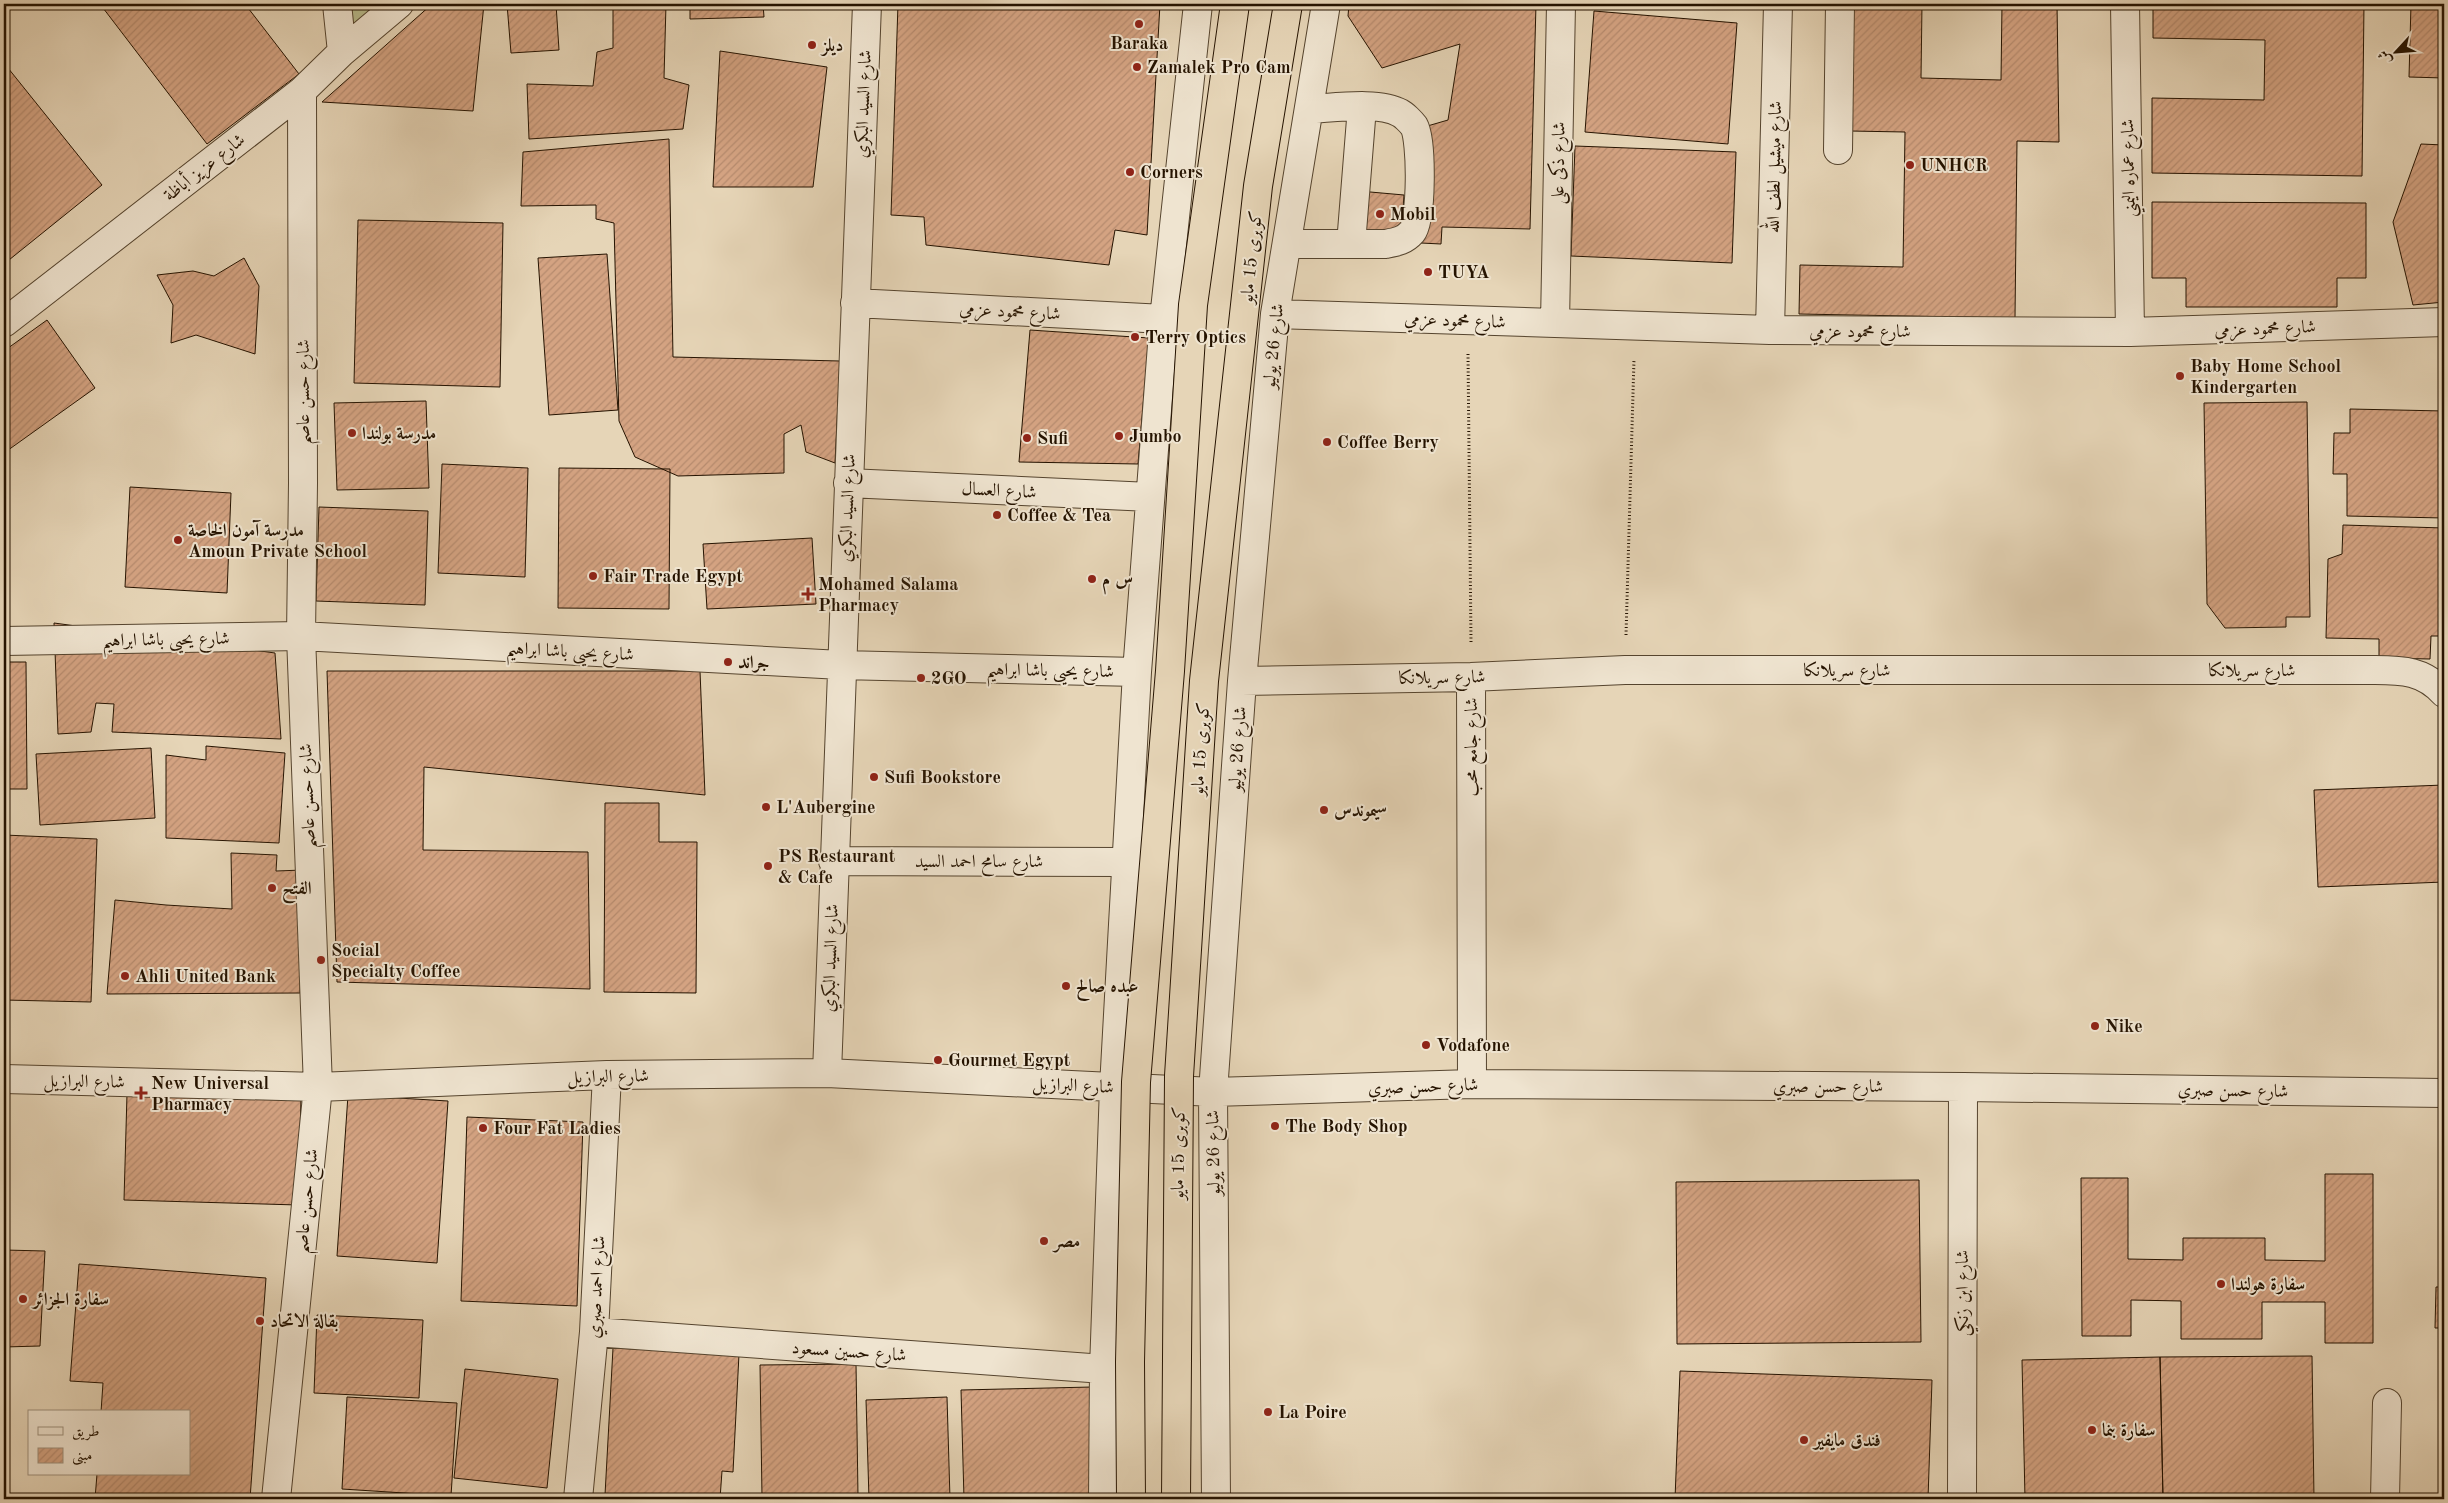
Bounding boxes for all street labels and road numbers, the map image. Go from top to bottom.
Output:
street label: شارع السيد البكري [852,49,880,159]
street label: شارع ميشيل لطف الله [1759,101,1790,233]
street label: شارع عماره اليمني [2119,119,2146,217]
street label: شارع ذكى على [1545,122,1574,205]
street label: شارع عزيز أباظة [158,127,252,209]
street label: كوبرى 15 مايو [1238,210,1267,307]
street label: شارع محمود عزمي [959,300,1061,329]
street label: شارع 26 يوليو [1260,303,1292,392]
street label: شارع محمود عزمي [1404,310,1506,337]
street label: شارع محمود عزمي [2214,318,2316,345]
street label: شارع محمود عزمي [1809,323,1911,346]
street label: شارع حسن عاصم [295,339,321,445]
street label: شارع السيد البكري [836,453,864,563]
street label: شارع العسال [961,480,1037,507]
street label: شارع يحيى باشا ابراهيم [102,630,230,658]
street label: شارع يحيى باشا ابراهيم [505,640,634,672]
street label: شارع يحيى باشا ابراهيم [986,661,1114,689]
street label: شارع سريلانكا [1804,661,1890,685]
street label: شارع سريلانكا [2209,661,2295,685]
street label: شارع سريلانكا [1398,667,1486,693]
street label: شارع جامع محب [1463,697,1487,797]
street label: كوبرى 15 مايو [1189,702,1214,798]
street label: شارع 26 يوليو [1226,706,1255,795]
street label: شارع حسن عاصم [297,743,327,849]
street label: شارع سامح احمد السيد [915,853,1043,877]
street label: شارع السيد البكري [819,903,847,1013]
street label: شارع البرازيل [567,1067,649,1092]
street label: شارع البرازيل [43,1072,125,1097]
street label: شارع البرازيل [1032,1075,1114,1102]
street label: شارع حسن صبري [1367,1076,1479,1103]
street label: شارع حسن صبري [1773,1078,1883,1101]
street label: شارع حسن صبري [2177,1081,2288,1106]
street label: كوبرى 15 مايو [1169,1106,1190,1202]
street label: شارع 26 يوليو [1204,1110,1229,1198]
street label: شارع حسن عاصم [293,1148,329,1255]
street label: شارع احمد صبري [585,1235,614,1339]
street label: شارع ابن زنكي [1953,1250,1979,1336]
street label: شارع حسين مسعود [791,1339,907,1370]

